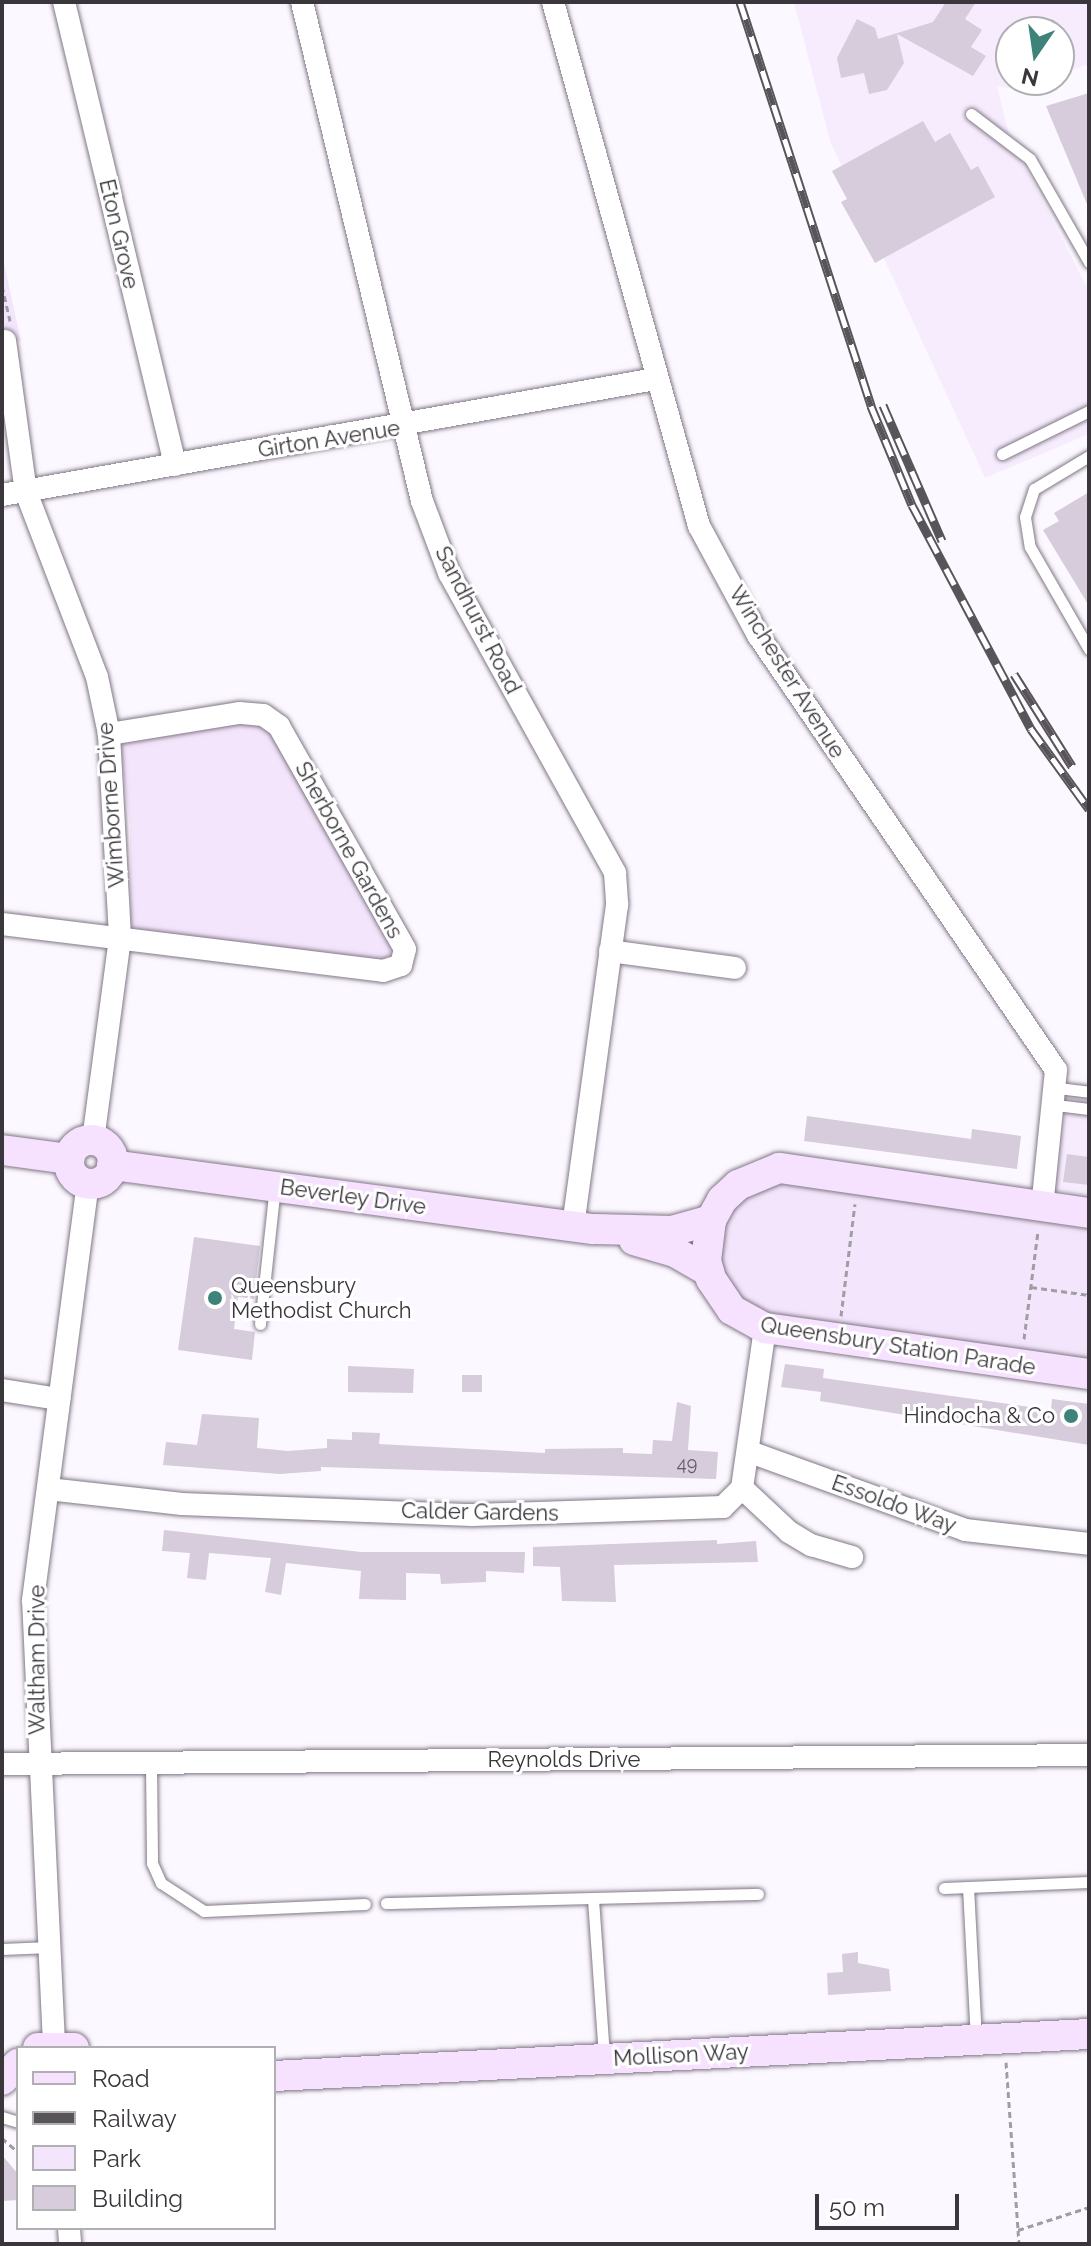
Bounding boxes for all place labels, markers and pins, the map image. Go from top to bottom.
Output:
place label: Queensbury Methodist Church [231,1272,412,1324]
marker: Queensbury Methodist Church [206,1289,224,1307]
place label: Hindocha & Co [903,1403,1055,1429]
marker: Hindocha & Co [1062,1407,1080,1425]

